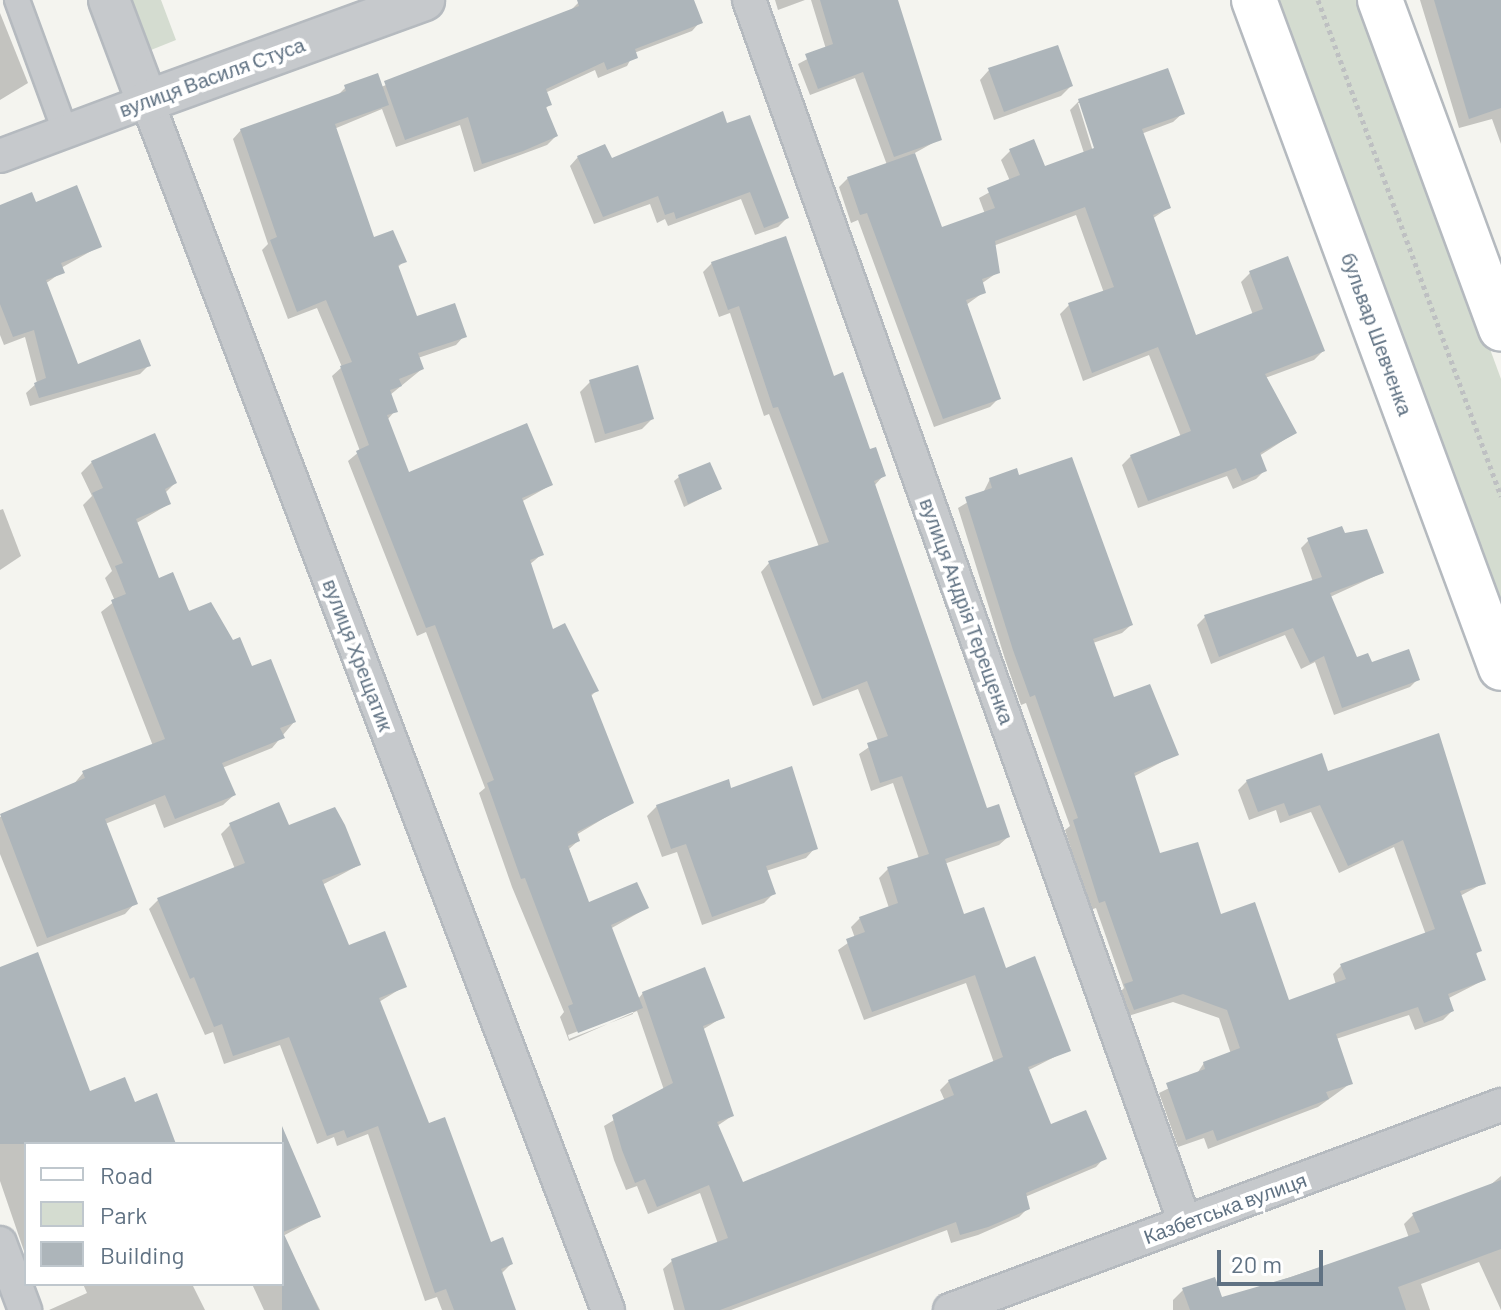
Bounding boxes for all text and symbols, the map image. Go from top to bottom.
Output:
street label: вулиця Василя Стуса [116,32,308,122]
street label: бульвар Шевченка [1336,249,1418,419]
street label: вулиця Андрія Терещенка [915,495,1019,727]
street label: вулиця Хрещатик [318,576,398,734]
legend [24,1142,284,1286]
text: Road [100,1160,153,1189]
street label: Казбетська вулиця [1140,1167,1310,1249]
text: Park [100,1200,147,1229]
scale bar [1221,1234,1327,1284]
text: Building [100,1240,184,1269]
text: 20 m [1231,1249,1282,1278]

